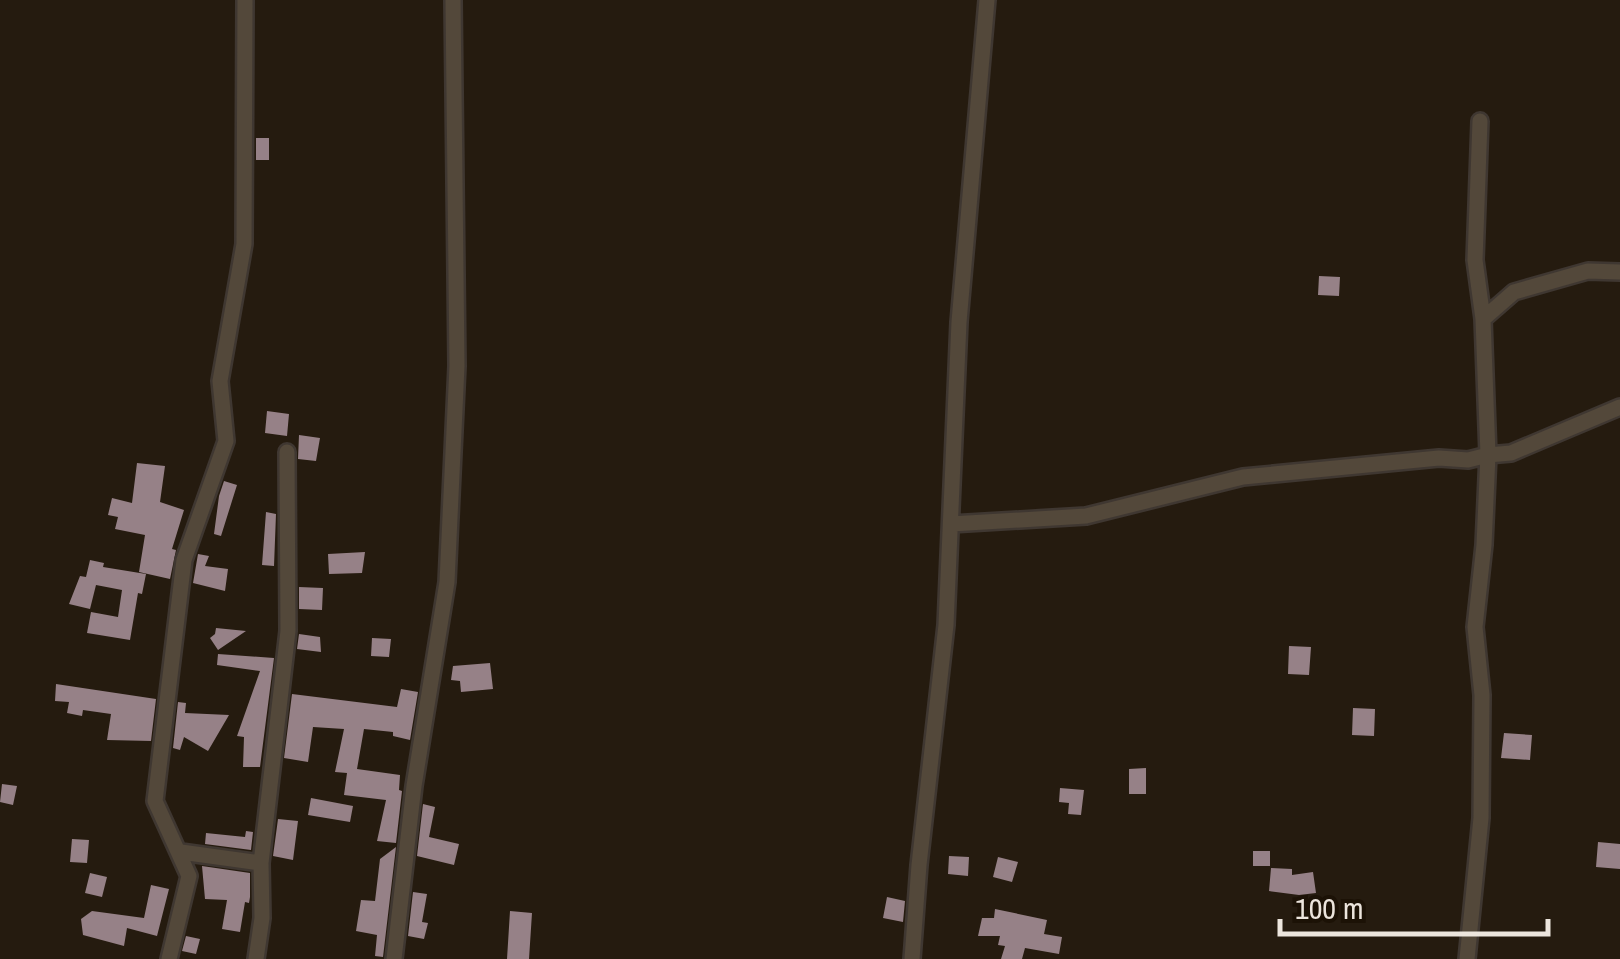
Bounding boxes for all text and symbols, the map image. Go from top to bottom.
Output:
scale bar [1280,874,1548,936]
text: 100 m [1295,888,1363,928]

